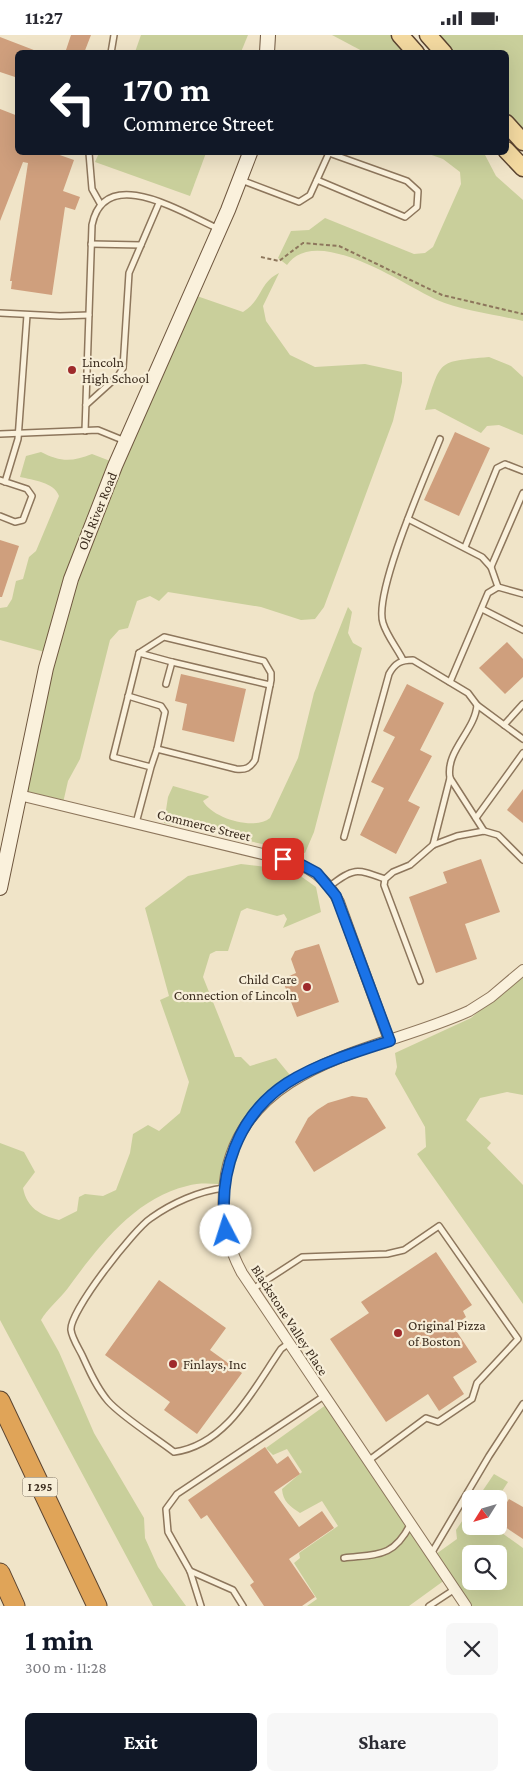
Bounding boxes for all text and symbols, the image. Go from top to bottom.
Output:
text: 11:27 [25,7,63,28]
icon: left [40,70,105,135]
text: 170 m [123,70,210,109]
text: Commerce Street [123,111,274,136]
place label: Lincoln High School [82,354,149,386]
marker: Lincoln High School [66,364,78,376]
street label: Old River Road [74,469,120,552]
street label: Commerce Street [156,806,253,844]
pin [262,838,304,880]
icon: arrive [269,845,297,873]
place label: Child Care Connection of Lincoln [174,971,297,1003]
marker: Child Care Connection of Lincoln [301,981,313,993]
position arrow [199,1204,251,1256]
street label: Blackstone Valley Place [248,1262,332,1378]
place label: Original Pizza of Boston [408,1317,486,1349]
marker: Original Pizza of Boston [392,1327,404,1339]
place label: Finlays, Inc [183,1356,246,1372]
marker: Finlays, Inc [167,1358,179,1370]
road number: I 295 [22,1477,58,1496]
north arrow [462,1490,508,1535]
map controls [462,1490,507,1590]
button: search [462,1545,507,1590]
text: 1 min [25,1623,93,1656]
button: close [446,1623,498,1675]
text: 300 m · 11:28 [25,1659,107,1676]
button: Exit [25,1713,257,1771]
button: Share [267,1713,498,1771]

